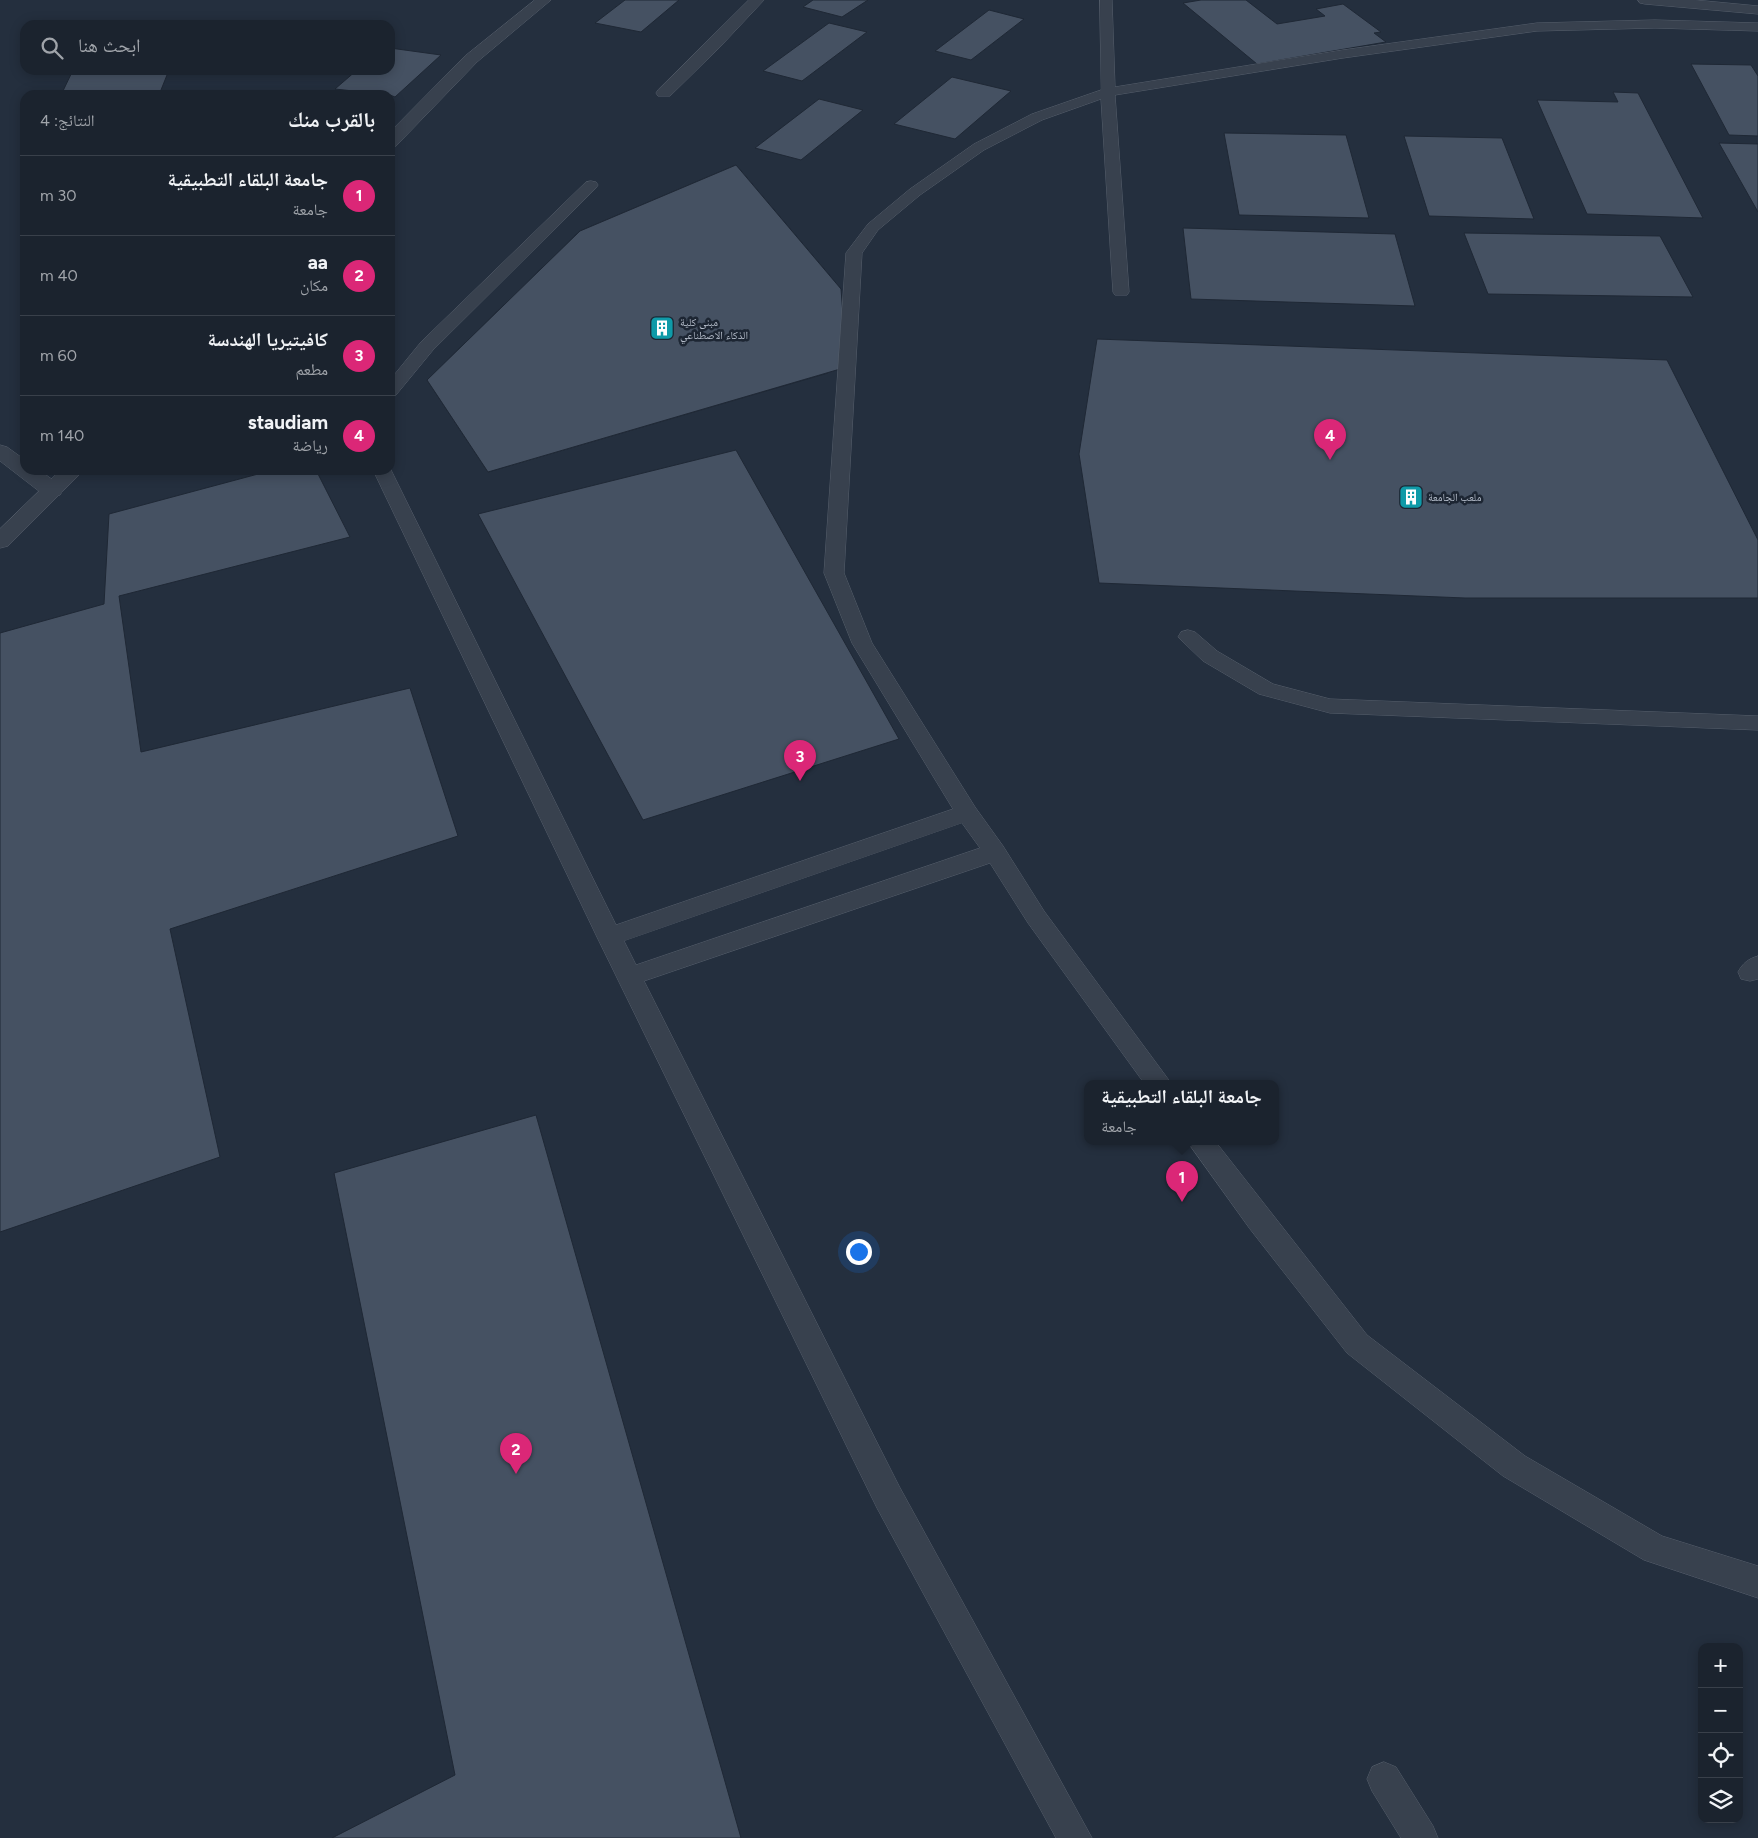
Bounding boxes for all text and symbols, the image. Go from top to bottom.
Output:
search box [20,20,395,75]
icon: search [38,34,66,62]
text: ابحث هنا [78,34,141,57]
text: بالقرب منك [288,107,375,132]
text: النتائج: 4 [40,111,95,130]
text: جامعة البلقاء التطبيقية [168,168,328,191]
text: 30 m [40,186,77,205]
text: 1 [356,186,362,205]
text: جامعة [293,200,328,219]
text: aa [308,251,328,274]
text: 40 m [40,266,78,285]
text: 2 [354,266,364,285]
text: مكان [300,276,328,295]
building icon: مبنى كلية الذكاء الاصطناعي [649,315,675,341]
place label: مبنى كلية الذكاء الاصطناعي [680,316,748,343]
text: كافيتيريا الهندسة [207,328,328,351]
text: 60 m [40,346,77,365]
text: 3 [355,346,363,365]
text: مطعم [296,360,328,379]
text: staudiam [248,411,328,434]
pin: 4 [1314,419,1346,460]
text: 140 m [40,426,84,445]
text: 4 [354,426,364,445]
text: رياضة [292,436,328,455]
building icon: ملعب الجامعة [1398,484,1424,510]
place label: ملعب الجامعة [1428,491,1482,504]
pin: 3 [784,740,816,781]
popup [1084,1080,1279,1145]
text: جامعة البلقاء التطبيقية [1101,1085,1262,1108]
text: جامعة [1101,1117,1137,1136]
pin: 1 [1166,1161,1198,1202]
your location [846,1239,872,1265]
pin: 2 [500,1433,532,1474]
map controls [1698,1643,1743,1823]
button: + [1698,1643,1743,1688]
button: − [1698,1688,1743,1733]
button: locate [1698,1733,1743,1778]
button: layers [1698,1778,1743,1823]

